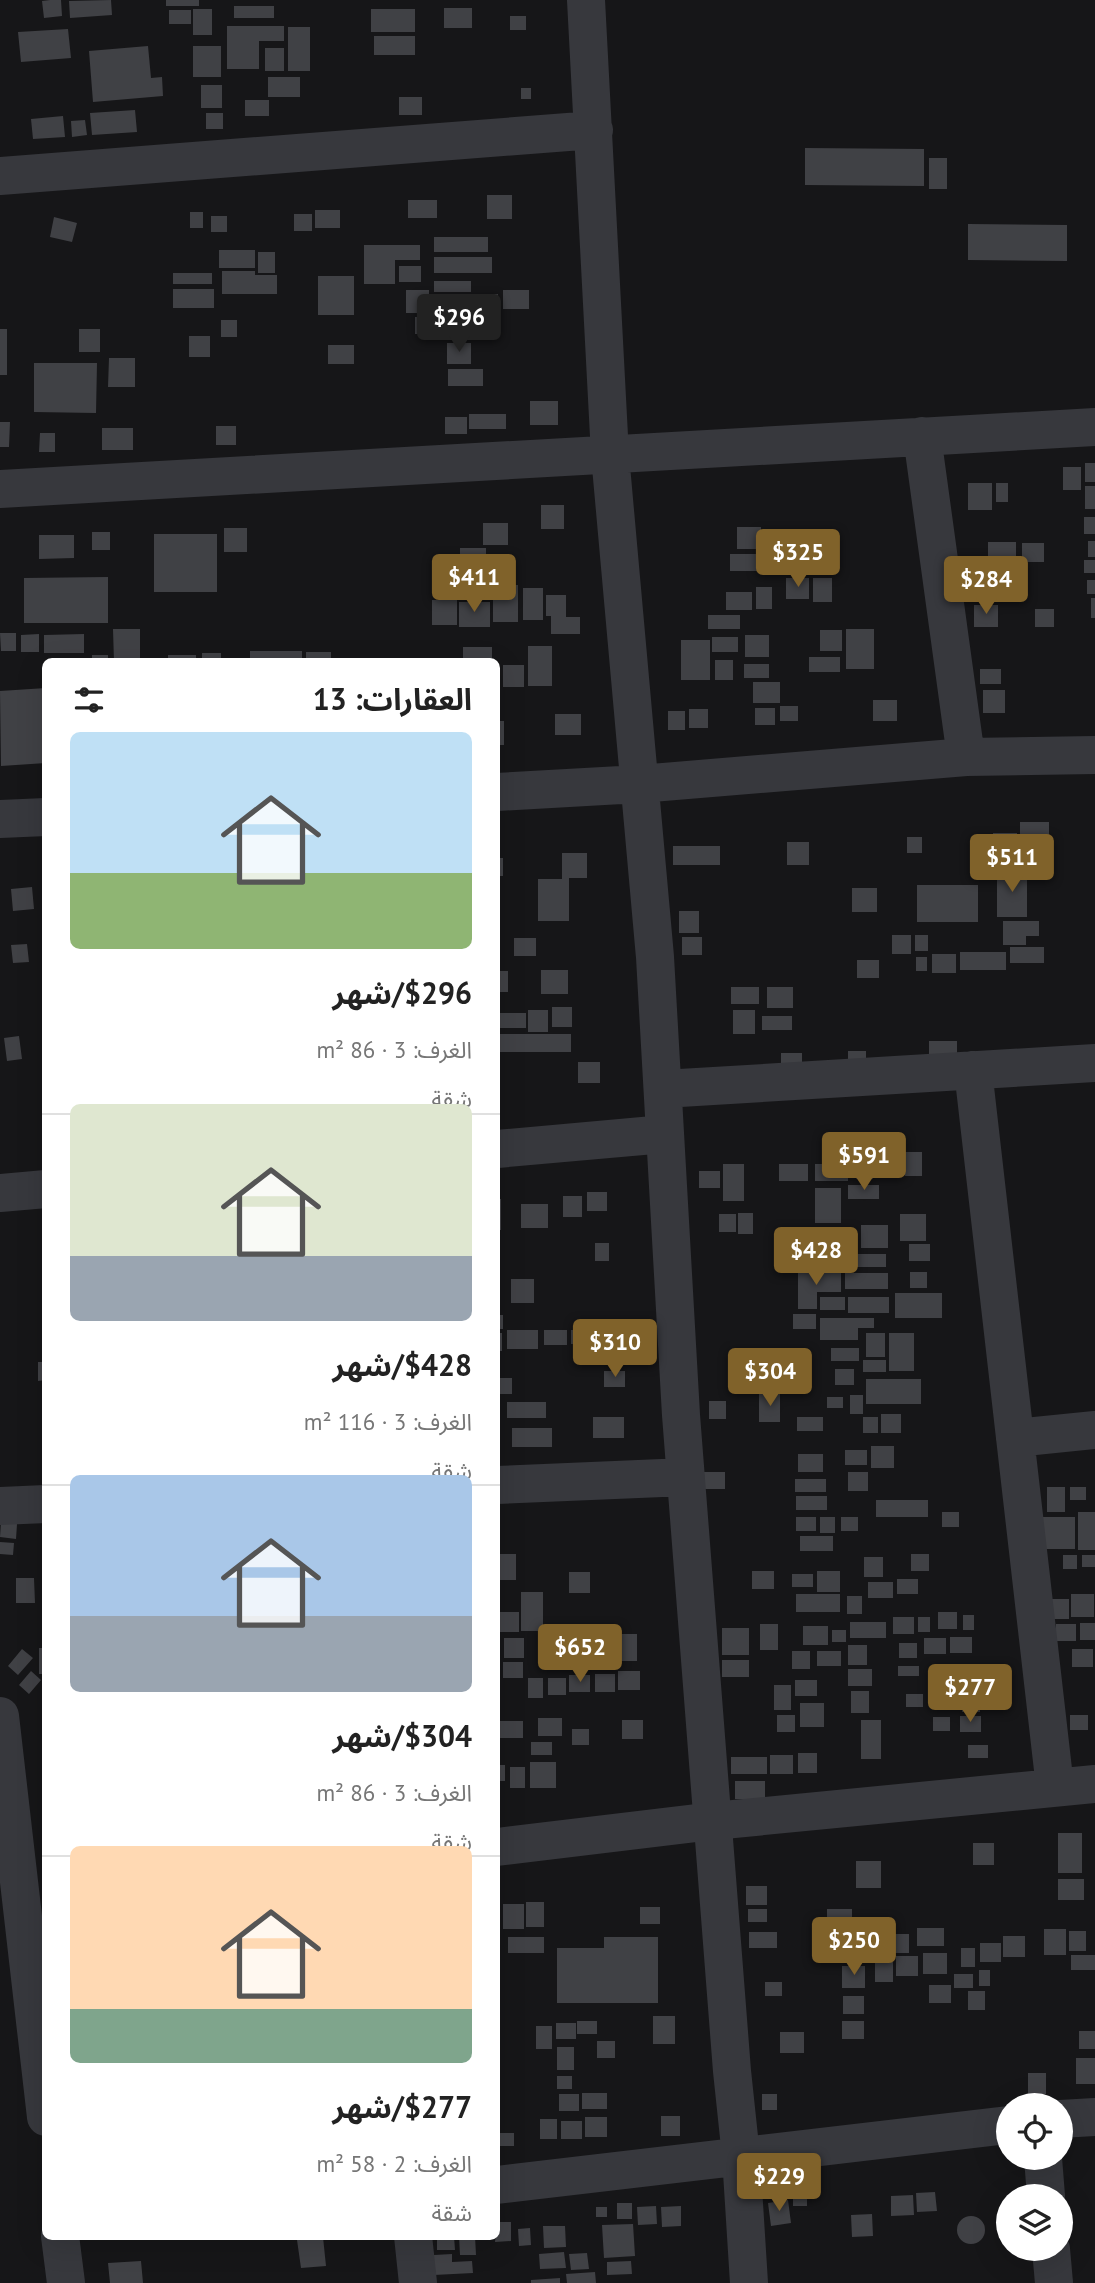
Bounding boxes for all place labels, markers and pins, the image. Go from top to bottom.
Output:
pin: $296 [418,294,500,354]
pin: $325 [757,530,839,589]
pin: $411 [433,554,515,614]
pin: $284 [945,556,1027,616]
pin: $511 [971,834,1053,894]
pin: $591 [823,1132,905,1192]
pin: $428 [775,1228,857,1287]
pin: $310 [574,1320,656,1379]
pin: $304 [729,1348,811,1408]
pin: $652 [539,1624,621,1684]
pin: $277 [929,1664,1011,1724]
pin: $250 [813,1918,895,1977]
pin: $229 [738,2154,820,2213]

